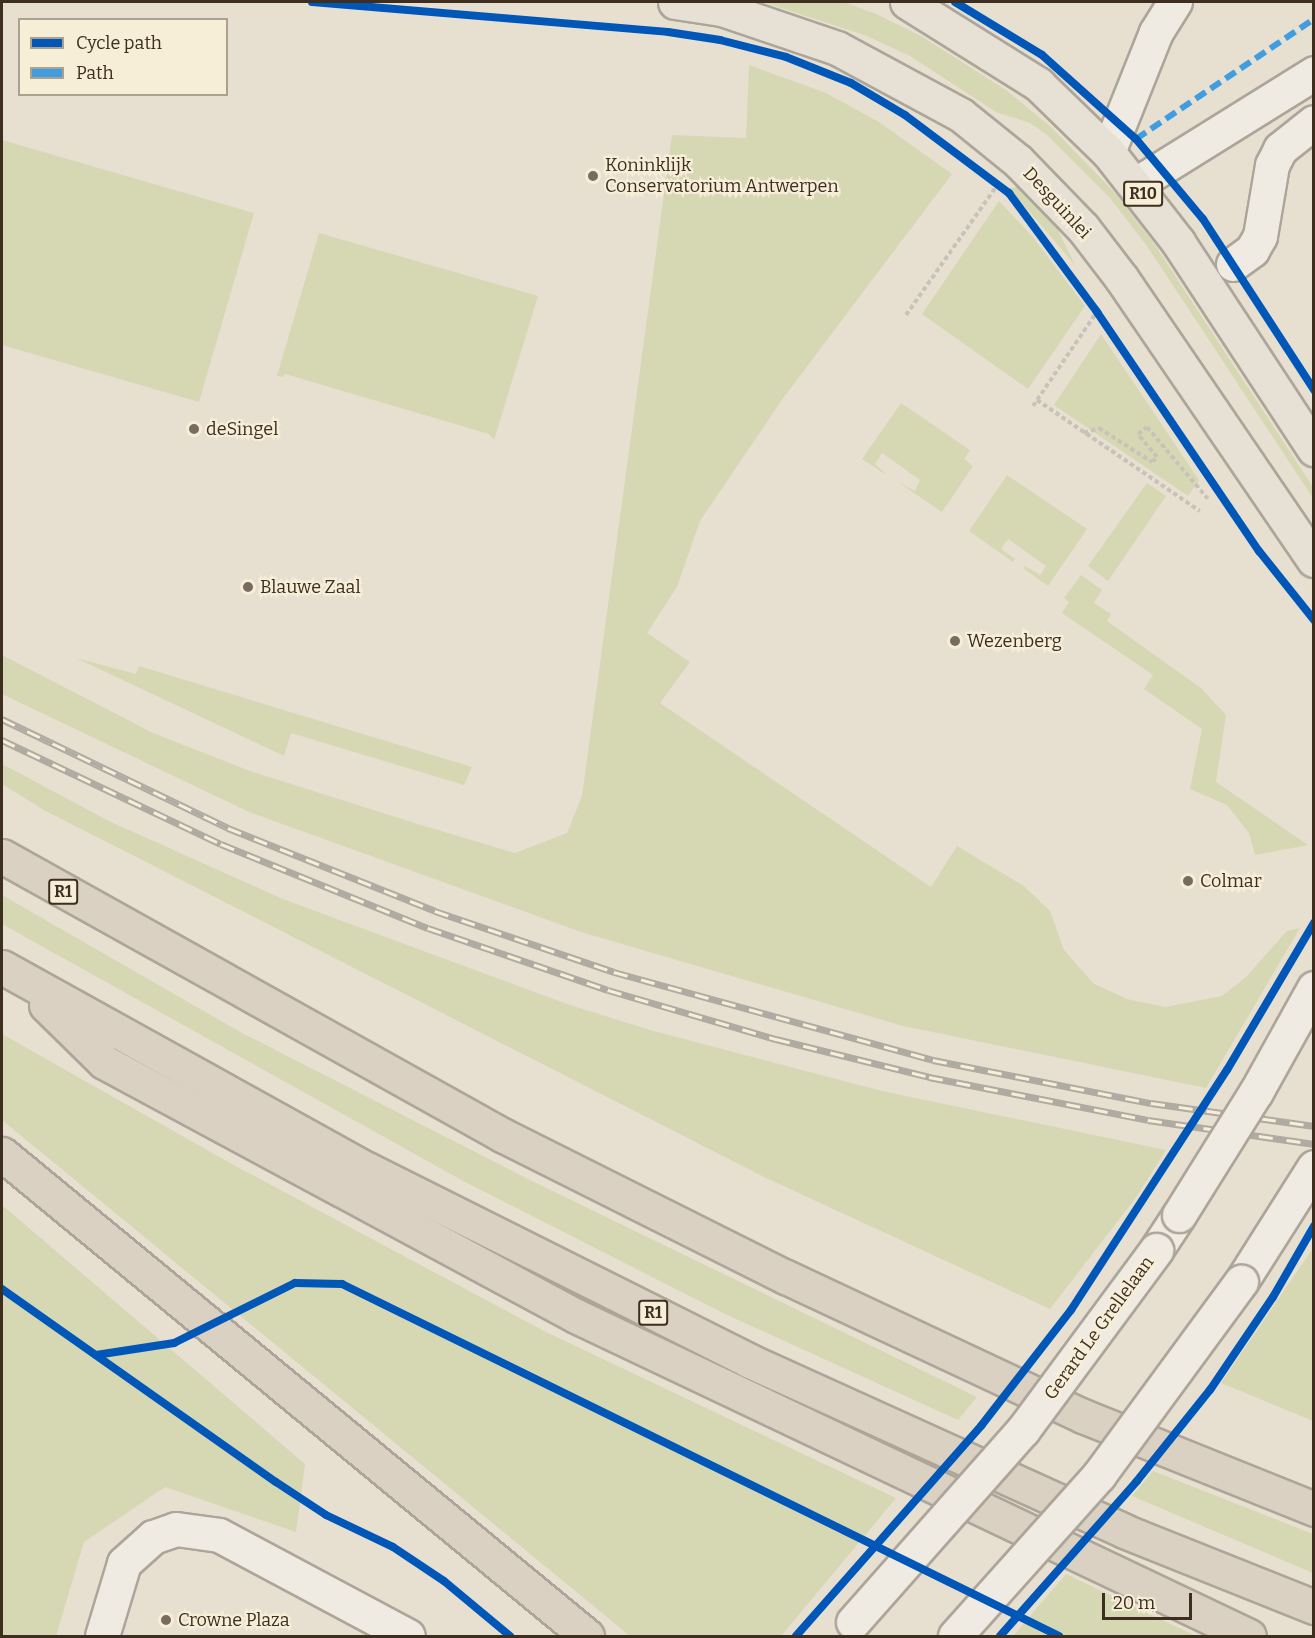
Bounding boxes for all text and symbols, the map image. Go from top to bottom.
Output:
legend [18,18,228,96]
text: Cycle path [76,32,162,54]
text: Path [76,62,114,84]
place label: Koninklijk Conservatorium Antwerpen [605,155,839,198]
street label: Desguinlei [1019,163,1095,243]
marker: Koninklijk Conservatorium Antwerpen [586,169,600,183]
road number: R10 [1122,181,1164,207]
place label: deSingel [206,418,278,440]
marker: deSingel [187,422,201,436]
place label: Blauwe Zaal [260,576,361,598]
marker: Blauwe Zaal [241,580,255,594]
place label: Wezenberg [967,630,1062,652]
marker: Wezenberg [948,634,962,648]
place label: Colmar [1200,870,1262,892]
marker: Colmar [1181,874,1195,888]
road number: R1 [48,879,78,905]
street label: Gerard Le Grellelaan [1040,1252,1158,1404]
road number: R1 [638,1300,668,1326]
scale bar [1105,1581,1195,1619]
text: 20 m [1113,1592,1155,1614]
place label: Crowne Plaza [178,1609,290,1631]
marker: Crowne Plaza [159,1613,173,1627]

